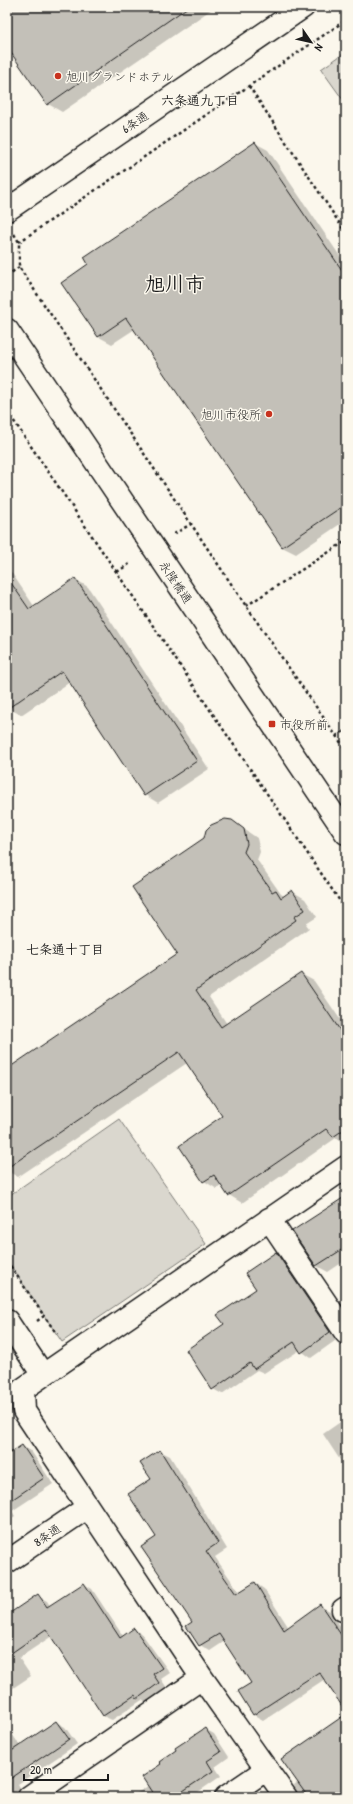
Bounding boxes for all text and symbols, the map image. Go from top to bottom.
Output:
north arrow [291,22,331,62]
text: N [312,41,327,54]
place label: 旭川グランドホテル [66,68,174,85]
marker: 旭川グランドホテル [53,71,63,81]
district label: 六条通九丁目 [161,91,239,109]
street label: 6条通 [118,107,152,137]
district label: 旭川市 [145,270,205,297]
place label: 旭川市役所 [201,406,261,423]
marker: 旭川市役所 [264,409,274,419]
street label: 永隆橋通 [156,557,196,607]
place label: 市役所前 [280,716,328,733]
marker: 市役所前 [267,719,277,729]
district label: 七条通十丁目 [26,940,104,958]
street label: 8条通 [30,1520,64,1550]
scale bar [24,1756,108,1782]
text: 20 m [30,1761,52,1778]

